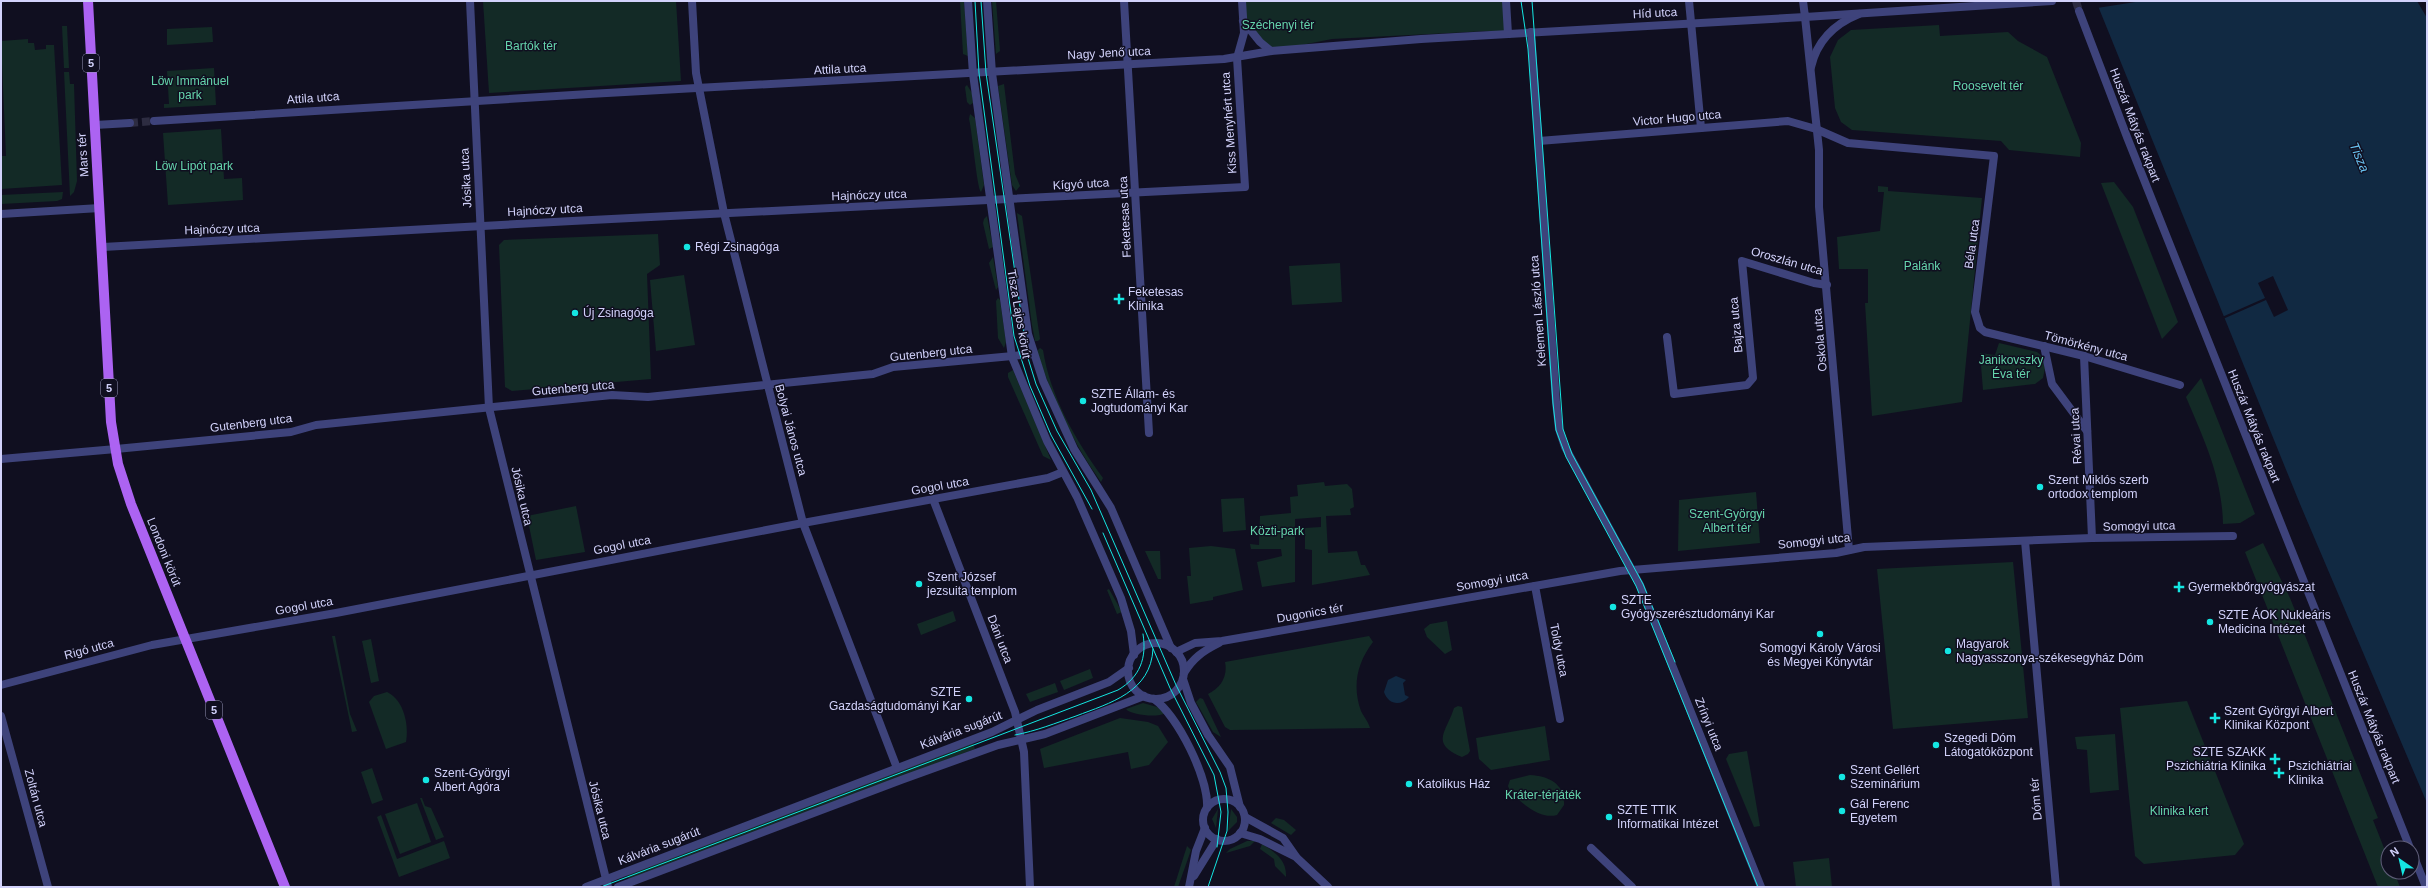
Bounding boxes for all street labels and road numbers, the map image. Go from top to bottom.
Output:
street label: Híd utca [1632,5,1678,21]
street label: Nagy Jenő utca [1067,44,1151,62]
road number: 5 [83,54,99,72]
street label: Attila utca [813,61,867,77]
street label: Huszár Mátyás rakpart [2107,66,2163,184]
street label: Kiss Menyhért utca [1218,71,1240,174]
street label: Attila utca [286,89,340,107]
street label: Victor Hugo utca [1632,107,1722,129]
street label: Mars tér [74,133,92,177]
street label: Jósika utca [457,147,475,208]
street label: Kígyó utca [1052,176,1110,192]
street label: Feketesas utca [1116,176,1134,258]
street label: Hajnóczy utca [831,187,907,203]
street label: Hajnóczy utca [507,201,583,219]
street label: Béla utca [1962,218,1982,270]
street label: Hajnóczy utca [184,221,260,237]
street label: Oroszlán utca [1749,244,1825,278]
street label: Kelemen László utca [1527,255,1549,367]
street label: Tisza Lajos körút [1004,268,1034,360]
street label: Bajza utca [1727,296,1745,354]
street label: Oskola utca [1810,308,1830,372]
street label: Tömörkény utca [2043,328,2130,364]
street label: Gutenberg utca [889,342,973,364]
street label: Huszár Mátyás rakpart [2225,367,2283,485]
street label: Gutenberg utca [531,377,615,399]
road number: 5 [101,379,117,397]
street label: Bolyai János utca [772,383,810,478]
street label: Révai utca [2068,407,2084,465]
street label: Gutenberg utca [209,411,293,435]
street label: Jósika utca [508,465,536,527]
street label: Gogol utca [910,474,970,498]
street label: Londoni körút [144,516,184,589]
street label: Somogyi utca [2103,518,2176,534]
street label: Somogyi utca [1777,530,1851,552]
street label: Gogol utca [592,533,652,557]
street label: Somogyi utca [1455,568,1529,594]
street label: Gogol utca [274,594,334,618]
street label: Dugonics tér [1276,600,1344,626]
street label: Dáni utca [984,613,1016,665]
street label: Toldy utca [1547,622,1571,678]
street label: Rigó utca [63,636,116,662]
street label: Huszár Mátyás rakpart [2345,668,2403,786]
street label: Zrínyi utca [1692,695,1726,753]
road number: 5 [206,701,222,719]
street label: Kálvária sugárút [918,708,1005,752]
street label: Zoltán utca [22,768,51,829]
street label: Dóm tér [2027,777,2045,821]
street label: Jósika utca [586,779,614,841]
street label: Kálvária sugárút [616,824,703,868]

